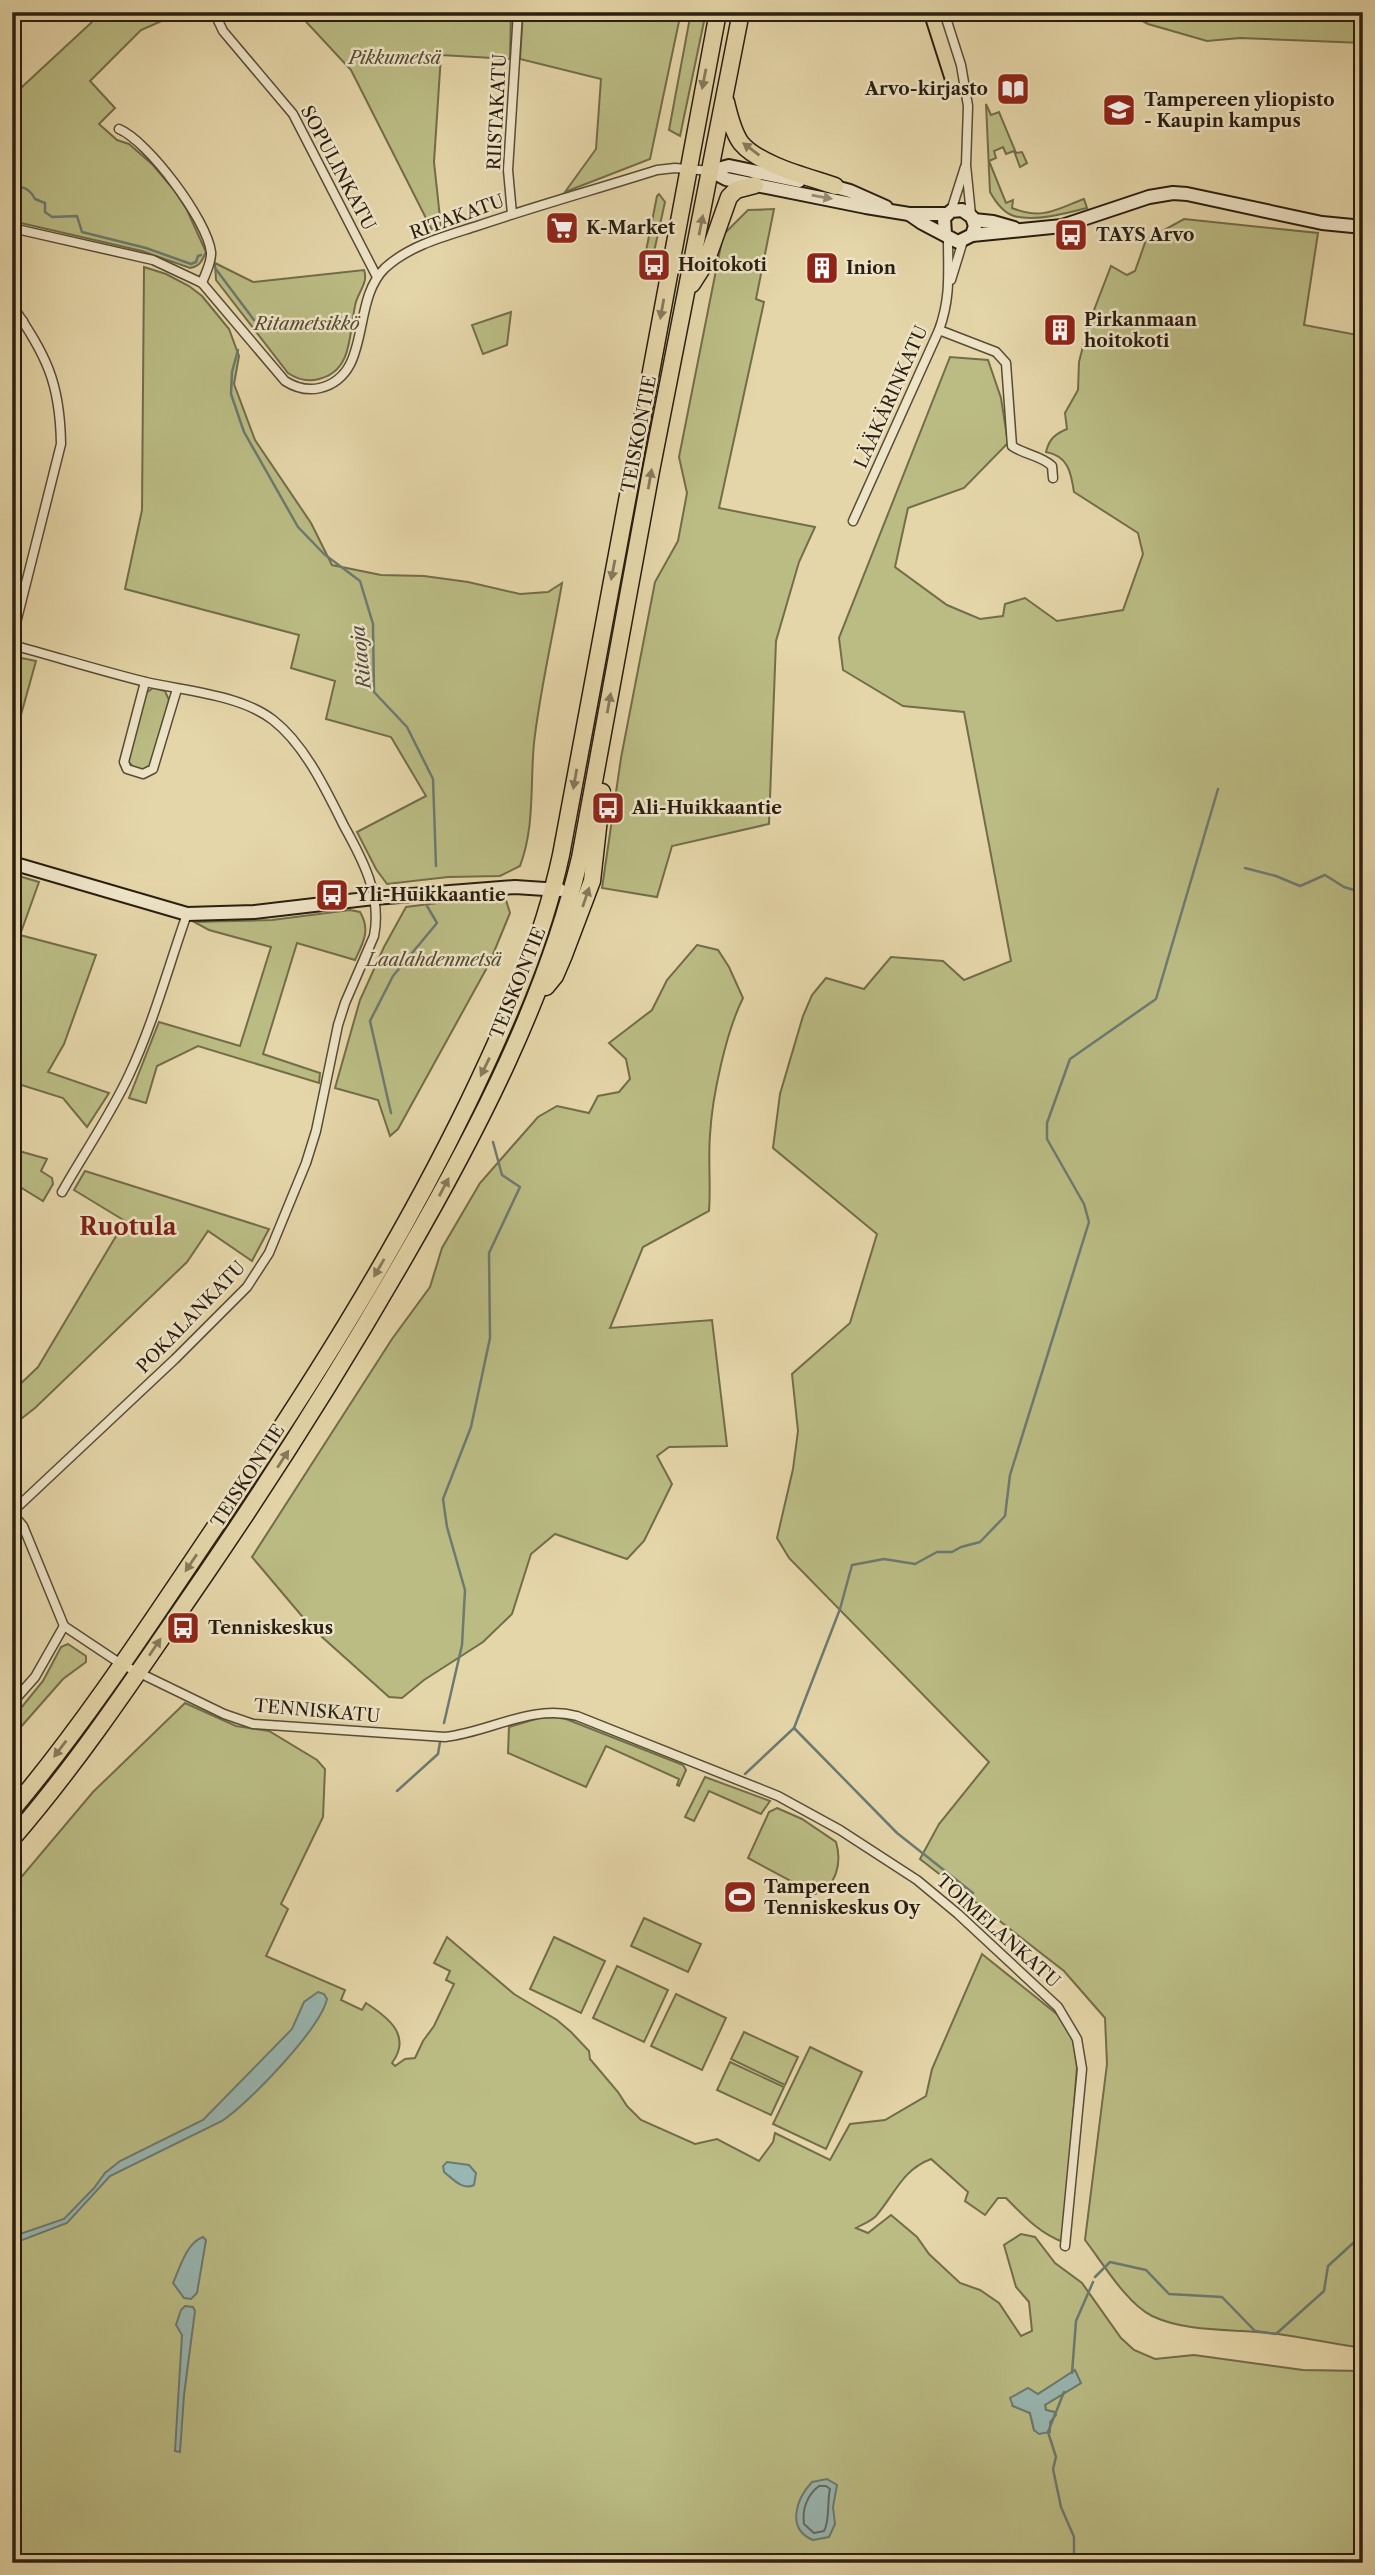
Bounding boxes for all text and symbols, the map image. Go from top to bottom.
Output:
park label: Pikkumetsä [347,47,442,69]
street label: RIISTAKATU [483,53,511,171]
one-way arrow [698,68,709,90]
library icon: Arvo-kirjasto [994,70,1032,108]
place label: Arvo-kirjasto [864,78,988,100]
place label: Tampereen yliopisto - Kaupin kampus [1144,89,1335,132]
school or university icon: Tampereen yliopisto - Kaupin kampus [1100,91,1138,129]
street label: SOPULINKATU [296,102,380,234]
one-way arrow [741,142,760,156]
street label: RITAKATU [407,190,507,244]
one-way arrow [811,192,833,203]
supermarket icon: K-Market [543,209,581,247]
one-way arrow [695,214,706,236]
bus stop icon: TAYS Arvo [1052,216,1090,254]
place label: K-Market [586,217,676,239]
place label: TAYS Arvo [1096,224,1194,246]
bus stop icon: Hoitokoti [635,246,673,284]
building icon: Inion [803,249,841,287]
place label: Hoitokoti [678,254,768,276]
place label: Inion [846,257,897,279]
one-way arrow [656,298,667,320]
place label: Pirkanmaan hoitokoti [1084,309,1198,352]
building icon: Pirkanmaan hoitokoti [1041,311,1079,349]
park label: Ritametsikkö [252,313,361,335]
street label: LÄÄKÄRINKATU [849,322,932,472]
street label: TEISKONTIE [617,374,661,494]
one-way arrow [645,468,656,490]
one-way arrow [607,560,618,582]
water label: Ritaoja [346,624,376,692]
one-way arrow [604,691,615,713]
one-way arrow [569,769,580,791]
bus stop icon: Ali-Huikkaantie [589,789,627,827]
place label: Ali-Huikkaantie [631,797,782,819]
bus stop icon: Yli-Huikkaantie [313,876,351,914]
place label: Yli-Huikkaantie [355,884,506,906]
one-way arrow [581,887,592,908]
street label: TEISKONTIE [486,924,550,1042]
park label: Laalahdenmetsä [364,949,502,971]
one-way arrow [480,1057,491,1077]
one-way arrow [438,1177,450,1197]
district label: Ruotula [79,1212,178,1241]
street label: POKALANKATU [132,1256,250,1378]
one-way arrow [374,1258,386,1278]
street label: TEISKONTIE [206,1420,290,1532]
one-way arrow [276,1450,290,1468]
one-way arrow [184,1554,198,1572]
bus stop icon: Tenniskeskus [164,1609,202,1647]
place label: Tenniskeskus [208,1617,333,1639]
one-way arrow [148,1638,162,1656]
street label: TENNISKATU [253,1695,381,1727]
one-way arrow [53,1739,67,1758]
street label: TOIMELANKATU [932,1870,1065,1992]
place label: Tampereen Tenniskeskus Oy [764,1876,921,1919]
sports icon: Tampereen Tenniskeskus Oy [721,1878,759,1916]

